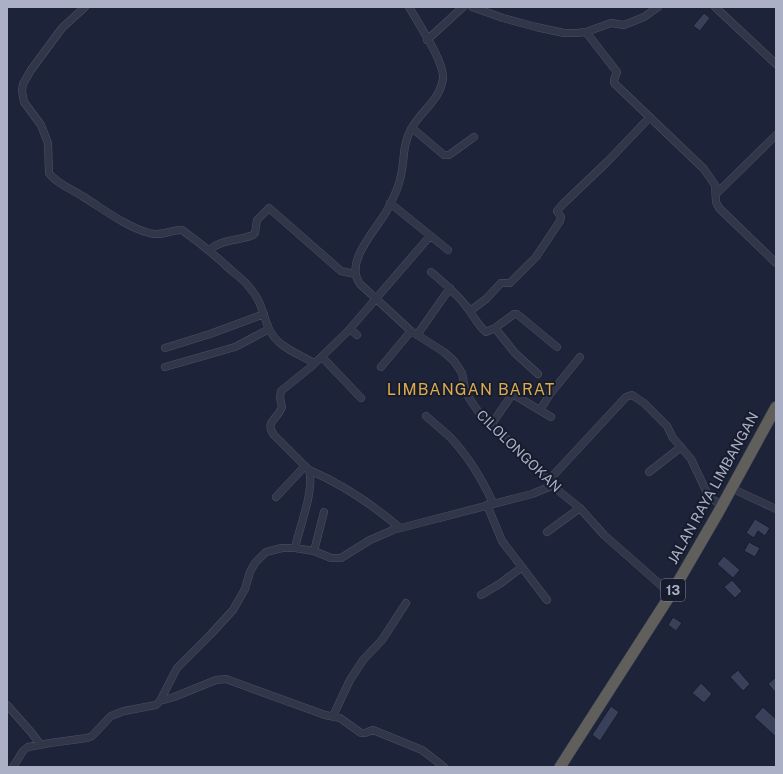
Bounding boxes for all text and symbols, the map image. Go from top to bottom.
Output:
district label: LIMBANGAN BARAT [387,380,555,399]
street label: CILOLONGOKAN [473,407,565,495]
street label: JALAN RAYA LIMBANGAN [664,409,762,567]
road number: 13 [661,579,685,601]

